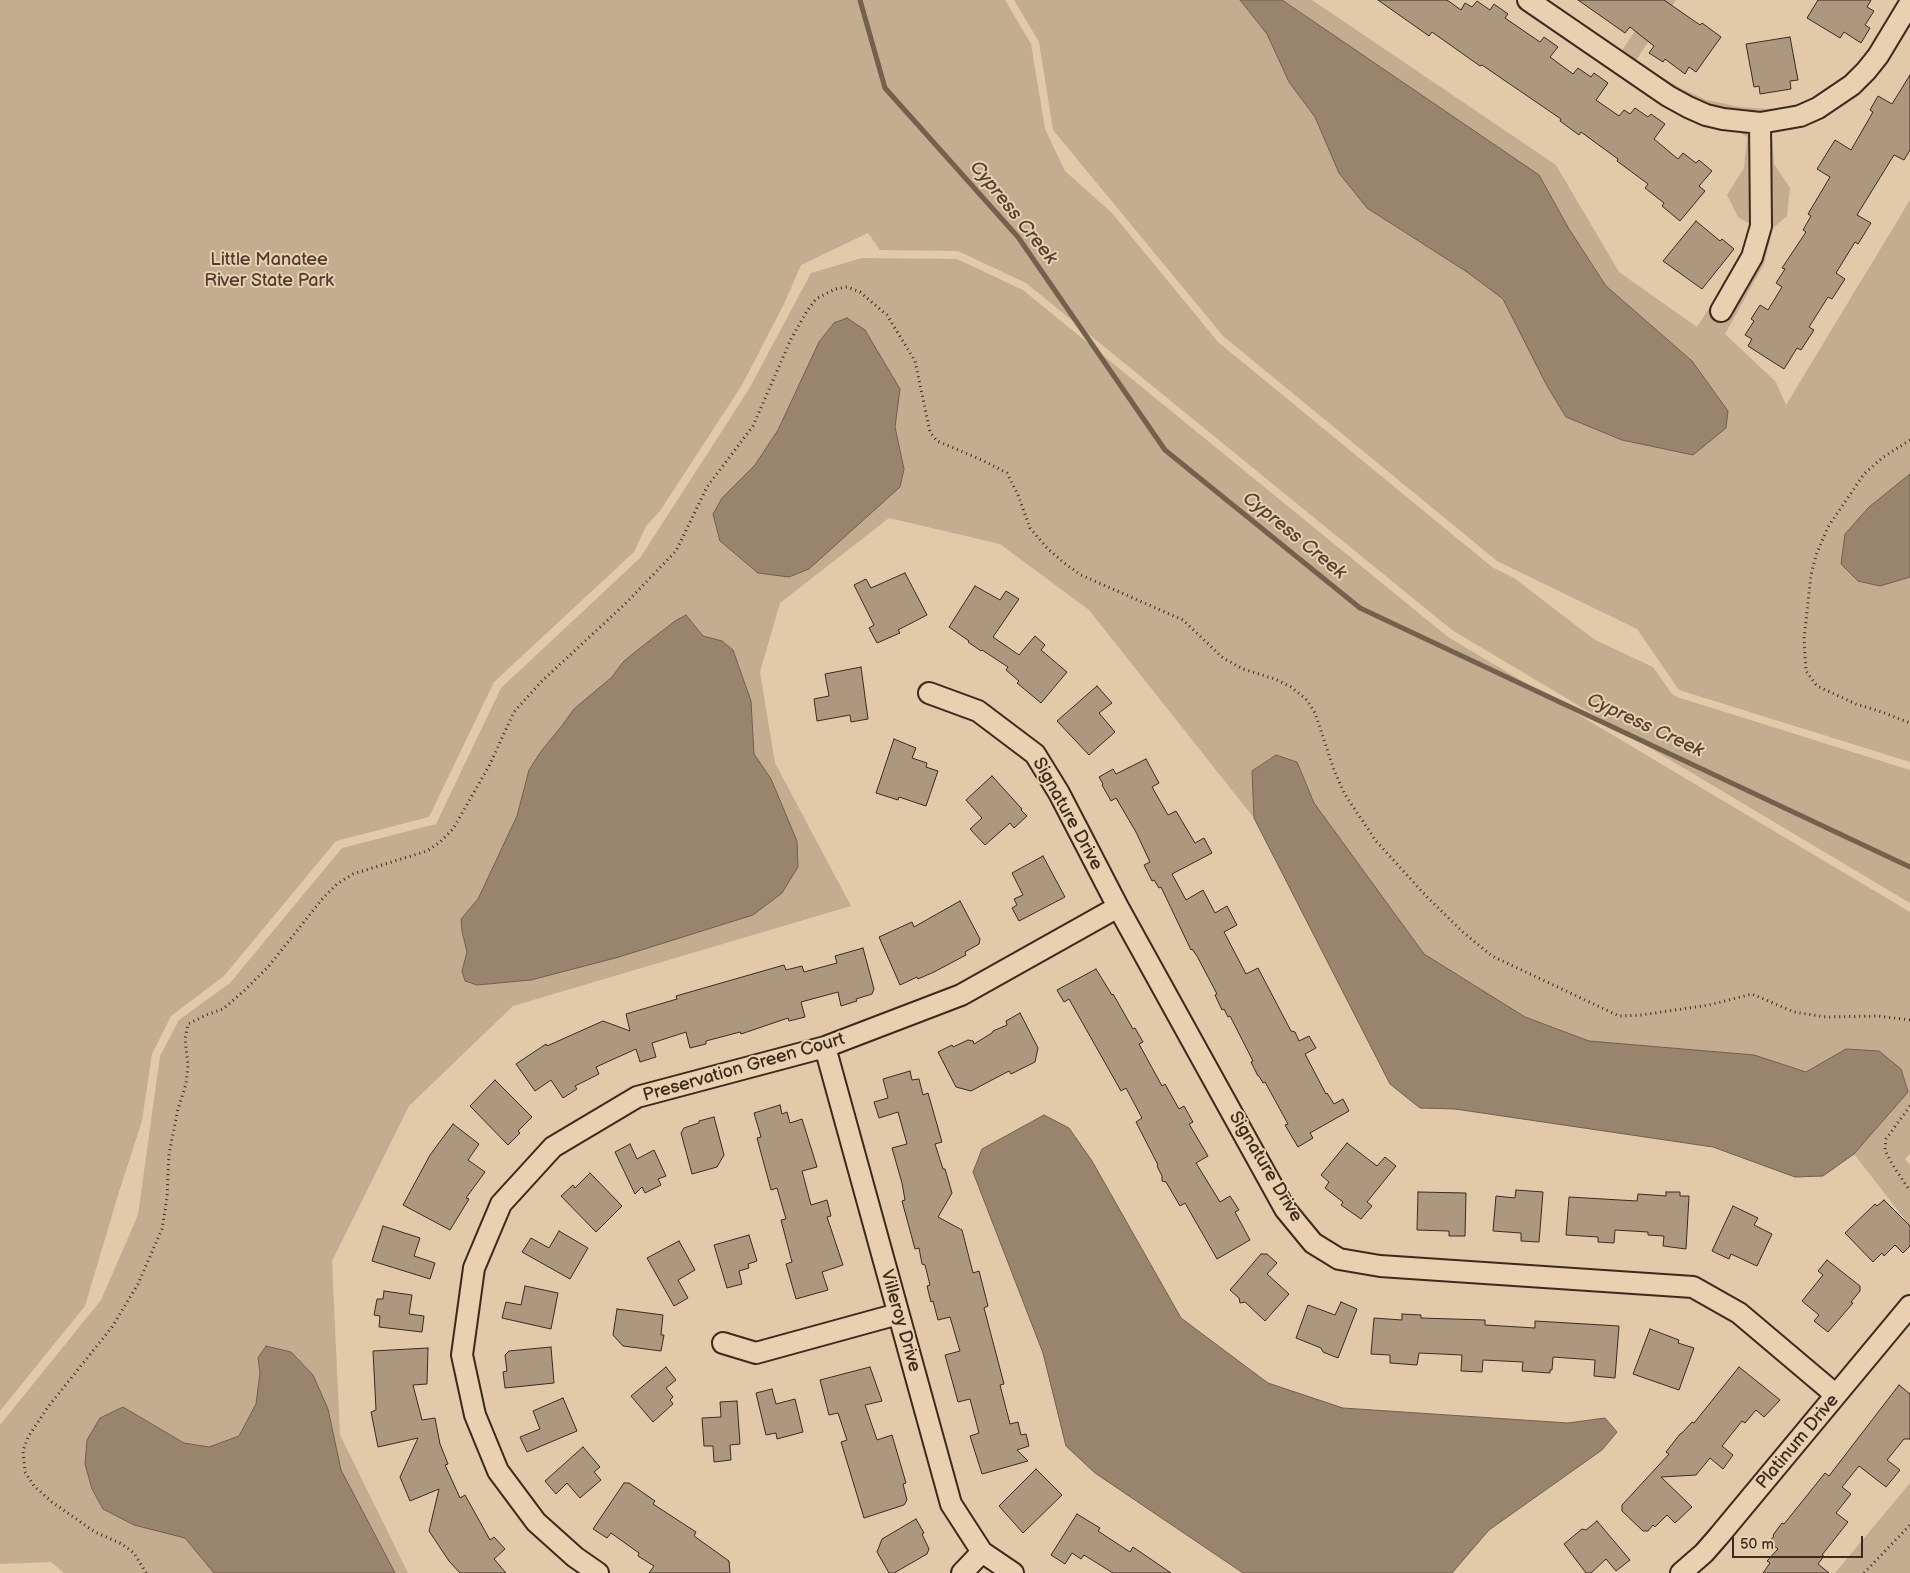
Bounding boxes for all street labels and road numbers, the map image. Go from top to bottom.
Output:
street label: Signature Drive [1027,754,1107,874]
street label: Preservation Green Court [641,1029,847,1107]
street label: Signature Drive [1223,1108,1307,1226]
street label: Villeroy Drive [875,1267,925,1375]
street label: Platinum Drive [1752,1390,1844,1494]

